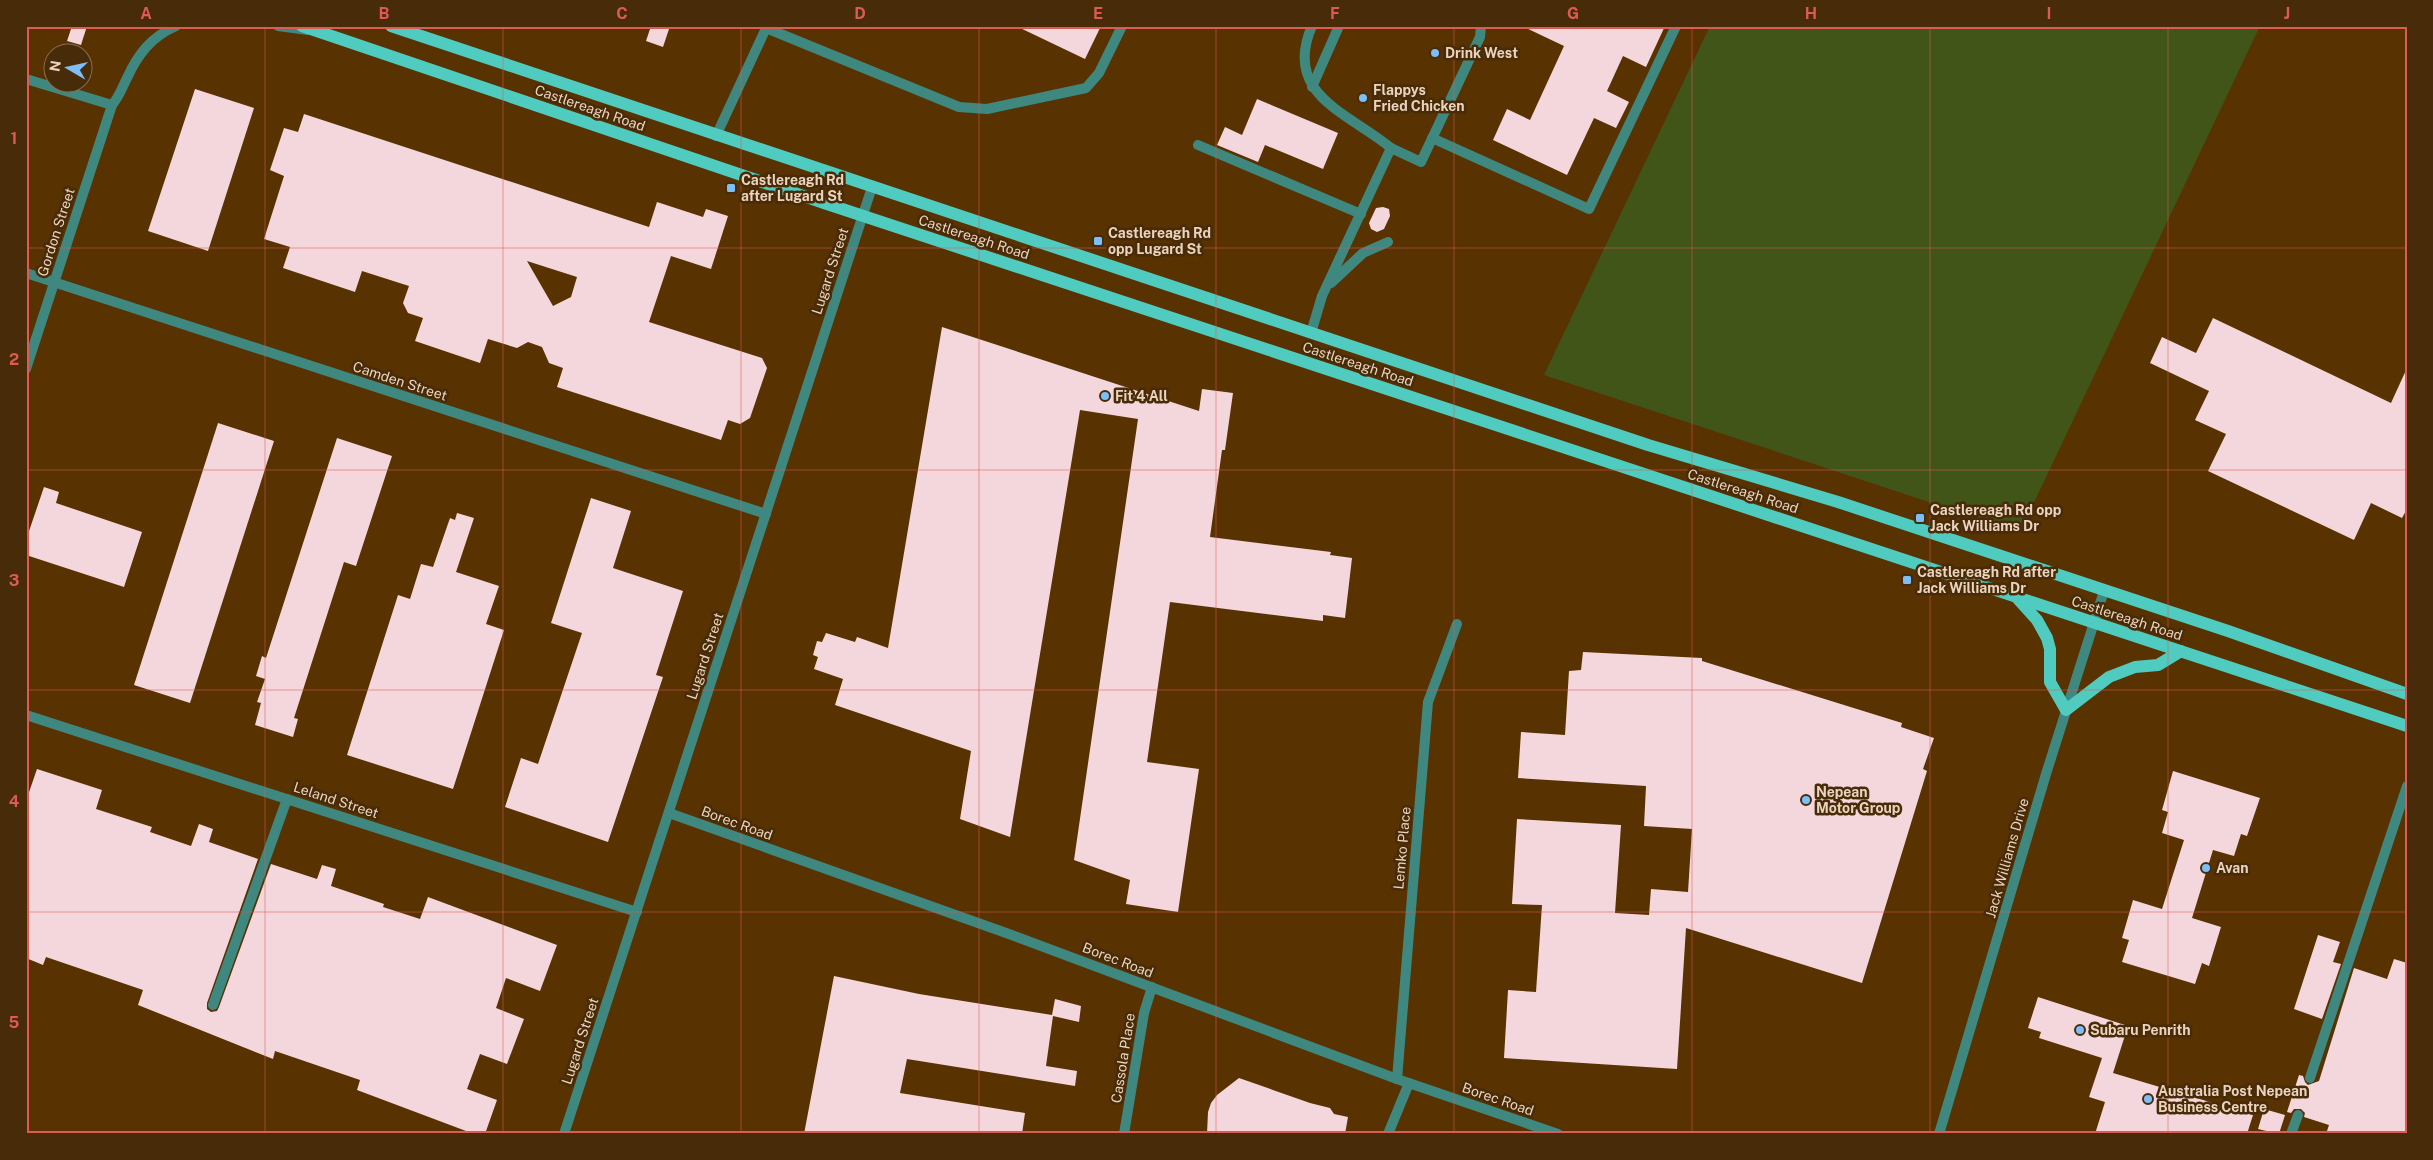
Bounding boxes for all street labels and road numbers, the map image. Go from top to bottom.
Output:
street label: Castlereagh Road [533,82,647,134]
street label: Gordon Street [34,186,78,278]
street label: Castlereagh Road [917,212,1031,262]
street label: Lugard Street [808,226,852,316]
street label: Castlereagh Road [1301,339,1415,389]
street label: Camden Street [351,358,449,404]
street label: Castlereagh Road [1686,466,1800,516]
street label: Castlereagh Road [2070,593,2184,643]
street label: Lugard Street [683,611,727,701]
street label: Leland Street [291,779,381,821]
street label: Jack Williams Drive [1982,796,2032,920]
street label: Borec Road [699,803,775,843]
street label: Lemko Place [1390,806,1414,890]
street label: Borec Road [1080,939,1156,981]
street label: Lugard Street [558,996,602,1086]
street label: Cassola Place [1108,1012,1138,1104]
street label: Borec Road [1460,1079,1536,1119]

